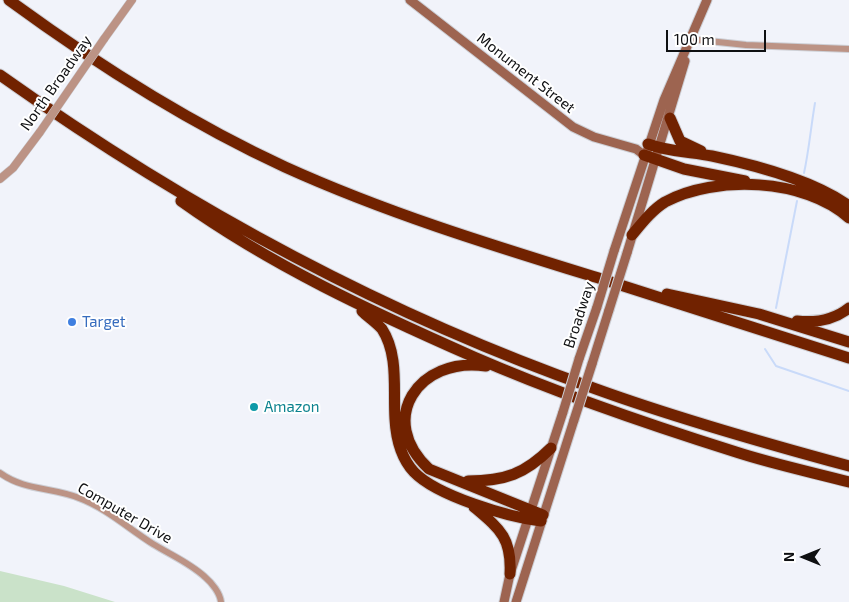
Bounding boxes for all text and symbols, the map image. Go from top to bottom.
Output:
scale bar [669,20,769,52]
street label: Monument Street [473,29,579,117]
text: 100 m [674,30,715,48]
street label: North Broadway [17,32,95,134]
street label: Broadway [560,279,598,351]
place label: Target [82,313,126,331]
marker: Target [66,316,78,328]
place label: Amazon [264,398,320,416]
marker: Amazon [248,401,260,413]
street label: Computer Drive [75,479,175,547]
north arrow [779,532,829,582]
text: N [780,552,797,562]

